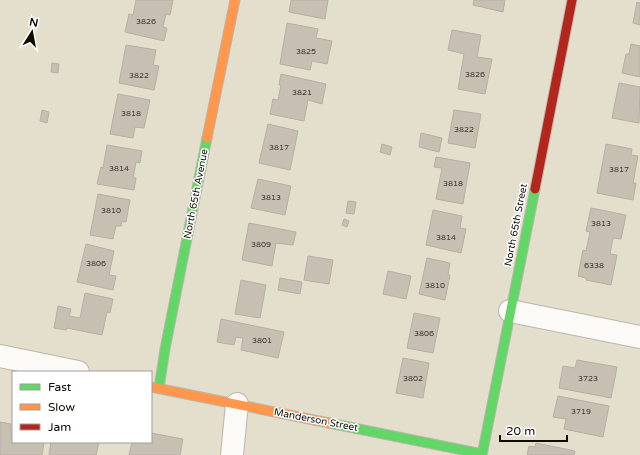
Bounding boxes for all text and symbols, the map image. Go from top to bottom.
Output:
north arrow [12,12,52,52]
text: N [28,15,39,30]
house number: 3826 [136,17,156,26]
house number: 3825 [296,47,316,56]
house number: 3826 [465,70,485,79]
house number: 3822 [129,71,149,80]
house number: 3821 [292,88,312,97]
house number: 3818 [121,109,141,118]
house number: 3822 [454,125,474,134]
house number: 3817 [269,143,289,152]
street label: North 65th Avenue [181,148,211,240]
house number: 3814 [109,164,129,173]
house number: 3817 [609,165,629,174]
house number: 3818 [443,179,463,188]
street label: North 65th Street [502,182,530,267]
house number: 3813 [261,193,281,202]
house number: 3810 [101,206,121,215]
house number: 3813 [591,219,611,228]
house number: 3814 [436,233,456,242]
house number: 3809 [251,240,271,249]
house number: 3806 [86,259,106,268]
house number: 6338 [584,261,604,270]
house number: 3810 [425,281,445,290]
house number: 3806 [414,329,434,338]
house number: 3801 [252,336,272,345]
legend [12,371,152,443]
house number: 3802 [403,374,423,383]
house number: 3723 [578,374,598,383]
text: Fast [48,380,72,394]
text: Slow [48,400,75,414]
street label: Manderson Street [273,406,359,434]
house number: 3719 [571,407,591,416]
scale bar [500,417,567,443]
text: Jam [48,420,71,434]
text: 20 m [506,424,535,438]

